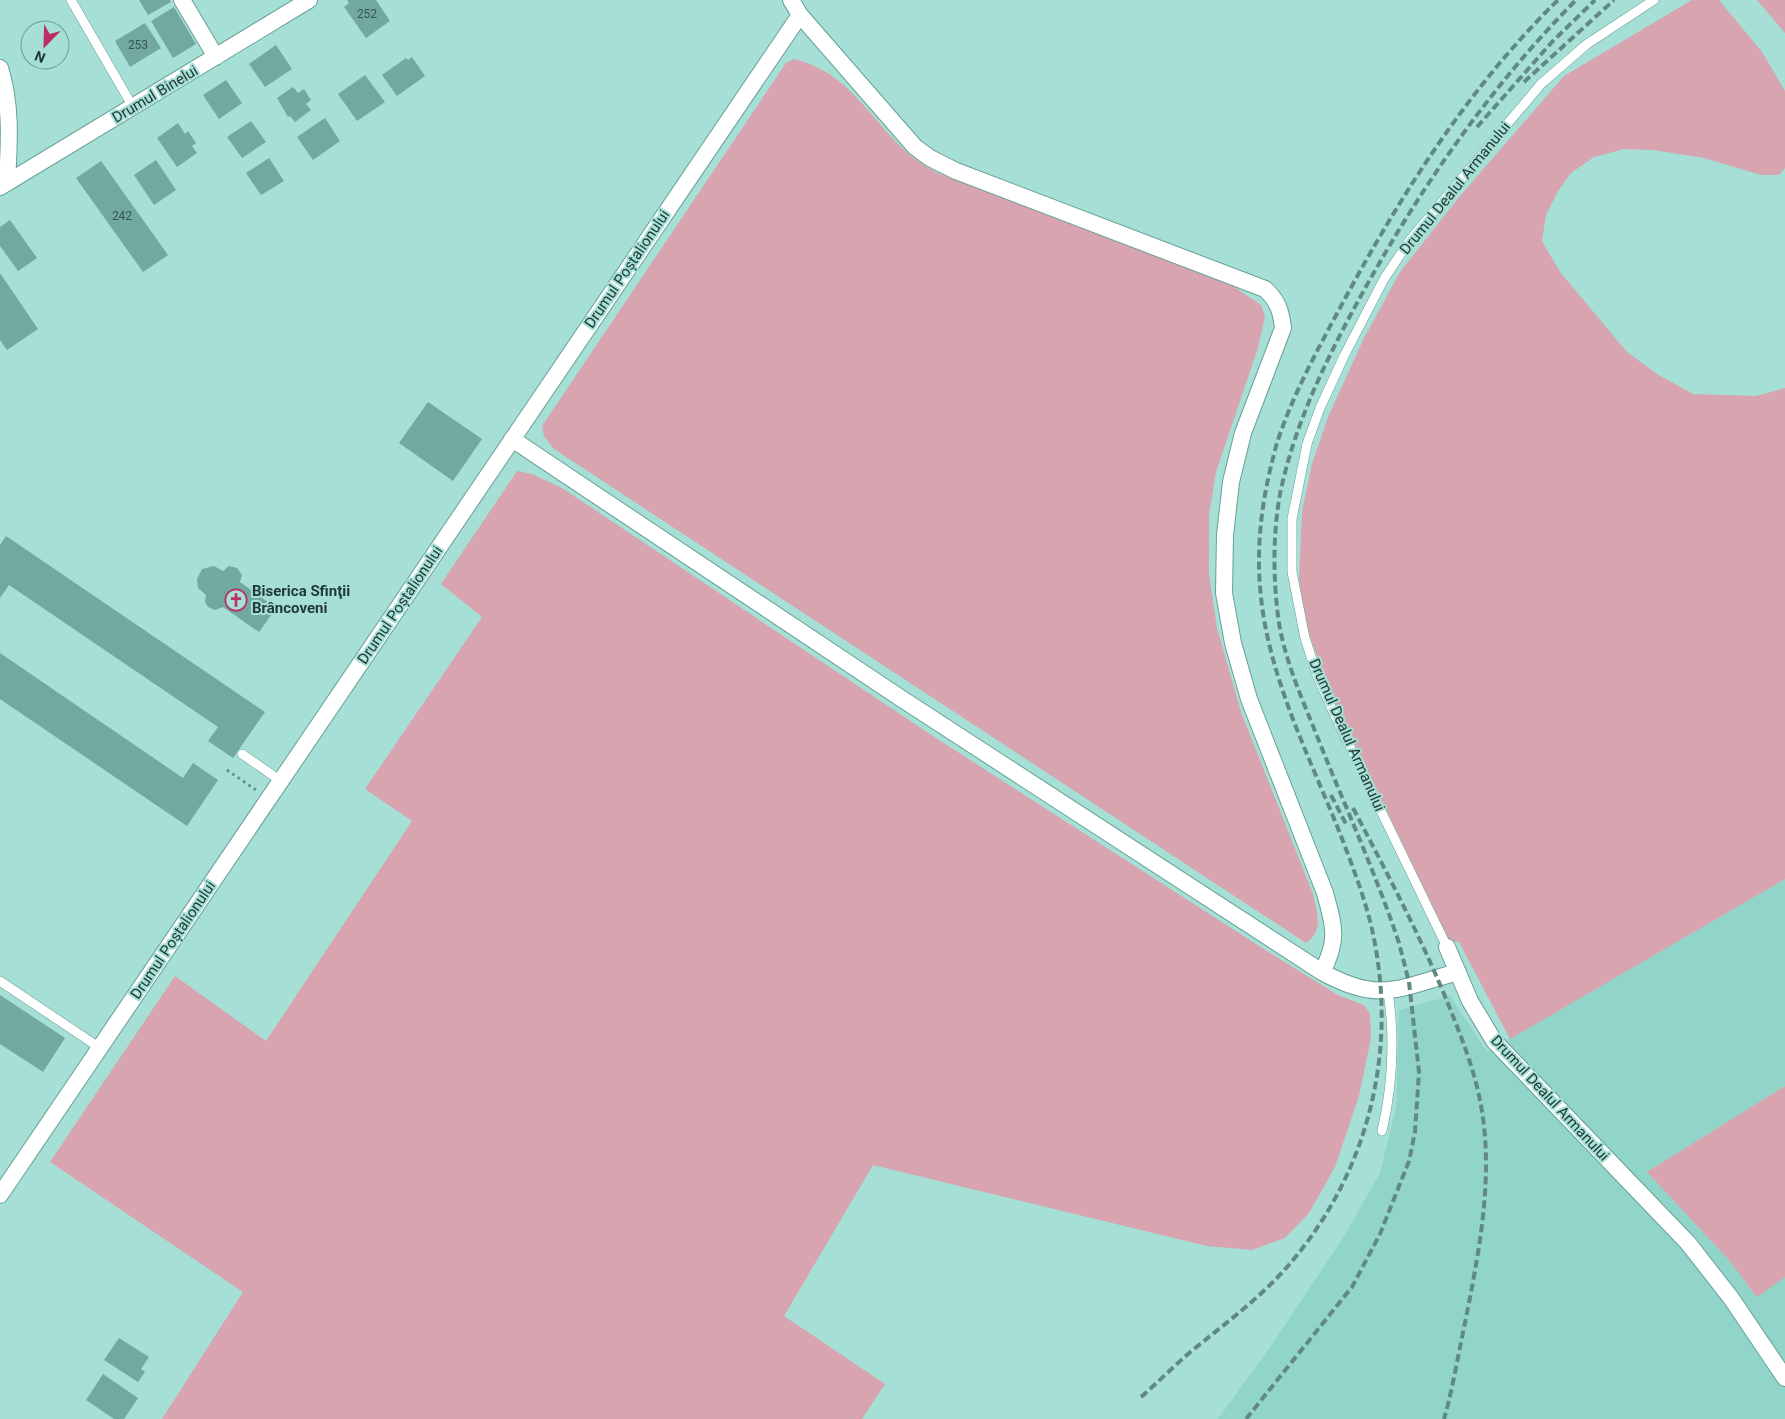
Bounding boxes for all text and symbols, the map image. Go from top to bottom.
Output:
house number: 252 [357,7,377,21]
north arrow [20,20,70,70]
house number: 253 [128,38,148,52]
text: N [32,48,48,66]
street label: Drumul Binelui [109,61,201,127]
street label: Drumul Dealul Armanului [1396,118,1514,258]
street label: Drumul Poștalionului [581,206,673,332]
house number: 242 [112,209,132,223]
street label: Drumul Poștalionului [354,542,446,668]
place label: Biserica Sfinţii Brâncoveni [252,582,350,617]
church icon: Biserica Sfinţii Brâncoveni [224,588,248,612]
street label: Drumul Dealul Armanului [1305,656,1389,814]
street label: Drumul Poștalionului [127,877,219,1003]
street label: Drumul Dealul Armanului [1487,1031,1613,1165]

